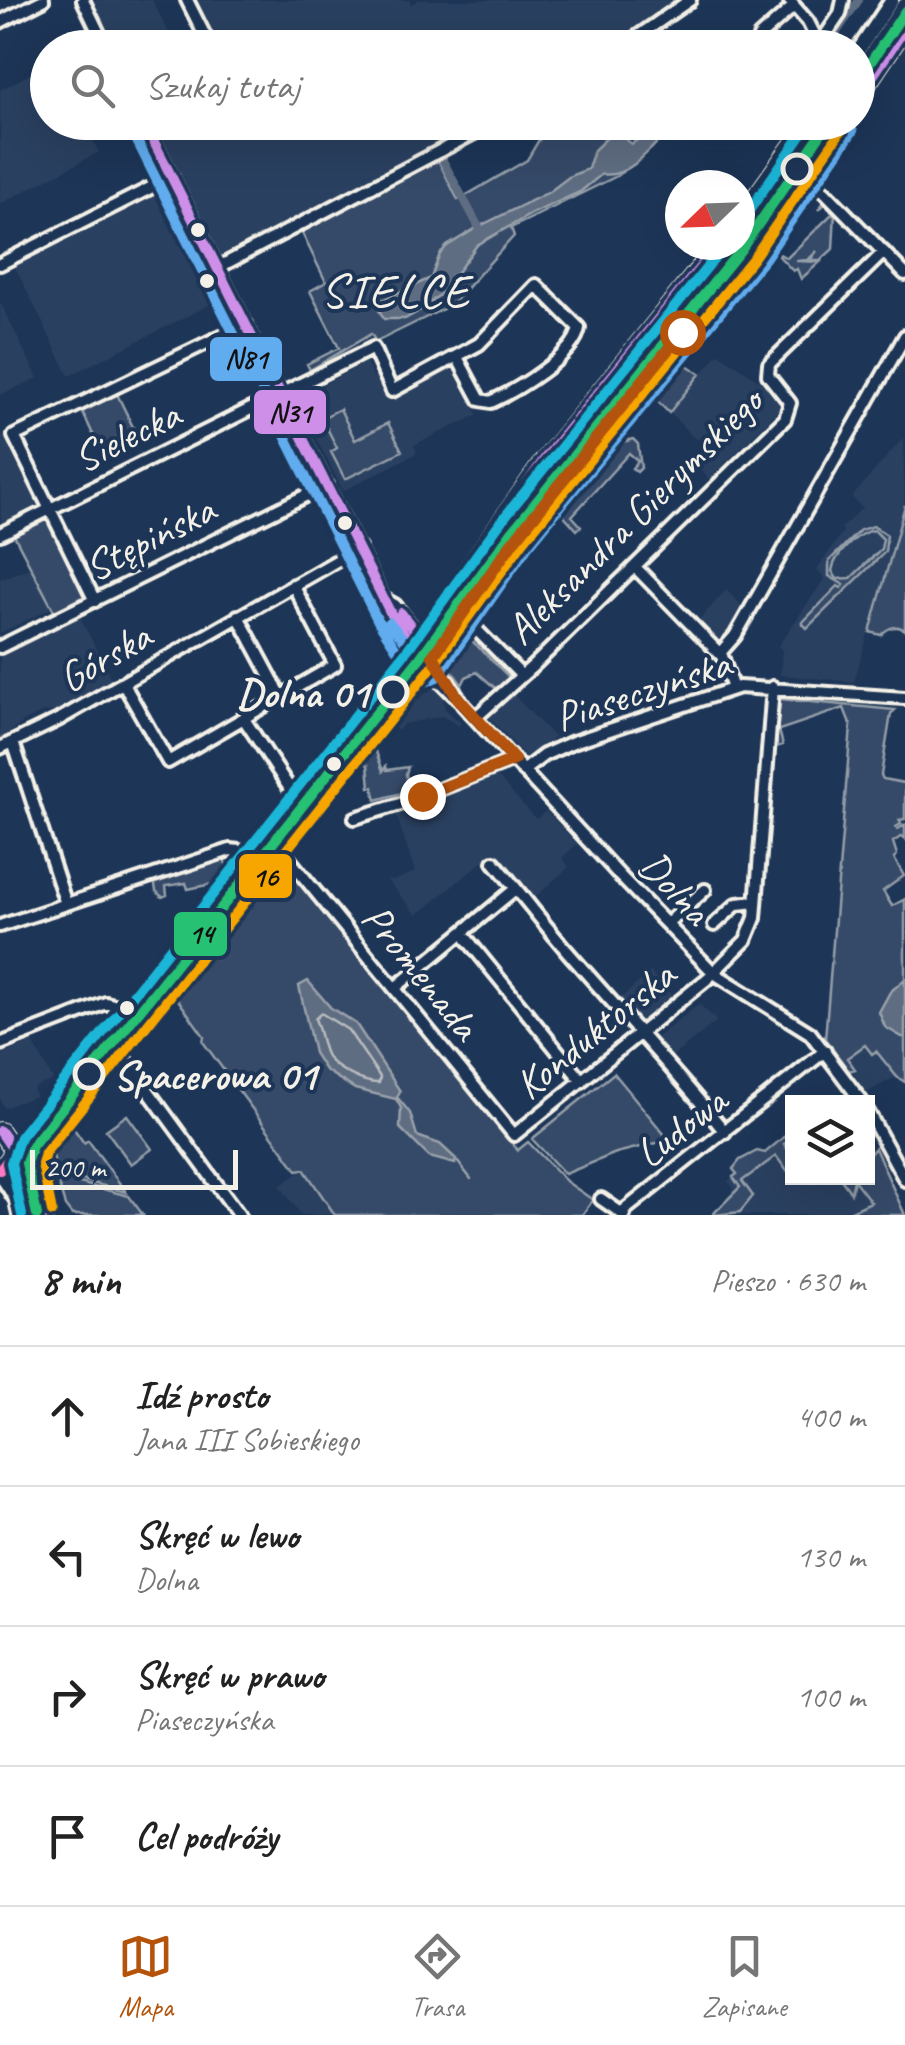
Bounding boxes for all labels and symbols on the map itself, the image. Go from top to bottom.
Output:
unlabelled marker [782,154,812,184]
north arrow [665,170,755,260]
unlabelled marker [188,220,208,240]
district label: SIELCE [321,261,474,321]
unlabelled marker [197,271,217,291]
route start [660,310,706,356]
line badge: N81 [208,335,284,383]
text: N81 [225,341,271,376]
street label: Aleksandra Gierymskiego [494,373,777,656]
street label: Sielecka [65,387,191,485]
line badge: N31 [252,388,328,436]
text: N31 [269,395,315,430]
street label: Stępińska [76,482,226,594]
unlabelled marker [335,513,355,533]
street label: Górska [49,608,163,705]
street label: Piaseczyńska [548,636,740,744]
place label: Dolna 01 [237,667,373,720]
marker: Dolna 01 [378,677,408,707]
unlabelled marker [324,754,344,774]
route end [400,774,446,820]
street label: Dolna [627,840,725,939]
line badge: 16 [237,852,294,900]
text: 16 [252,859,280,894]
street label: Promenada [350,893,493,1053]
line badge: 14 [172,910,229,958]
text: 14 [188,916,217,951]
street label: Konduktorska [504,948,688,1111]
unlabelled marker [117,998,137,1018]
place label: Spacerowa 01 [113,1049,320,1102]
marker: Spacerowa 01 [74,1059,104,1089]
street label: Ludowa [624,1073,740,1179]
scale bar [30,1145,238,1190]

